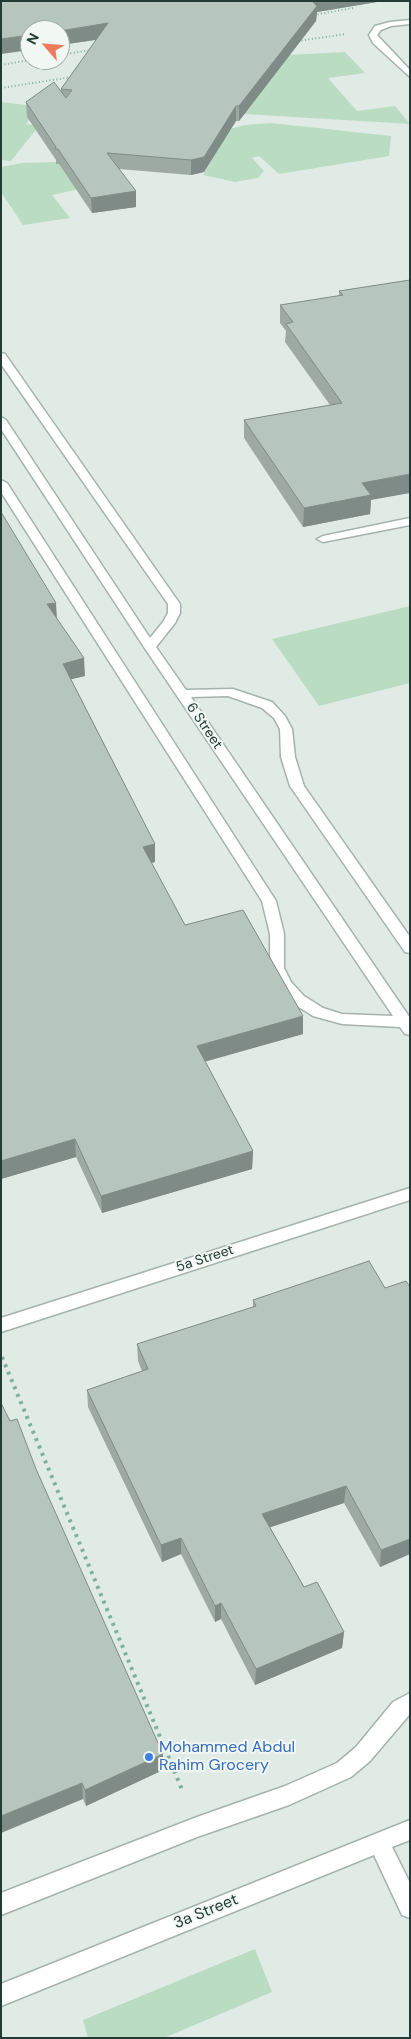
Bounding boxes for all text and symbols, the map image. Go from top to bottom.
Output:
north arrow [20,20,70,70]
text: N [22,30,43,47]
street label: 6 Street [182,700,226,752]
street label: 5a Street [174,1242,236,1276]
place label: Mohammed Abdul Rahim Grocery [159,1738,295,1776]
marker: Mohammed Abdul Rahim Grocery [143,1751,155,1763]
street label: 3a Street [171,1890,241,1934]

